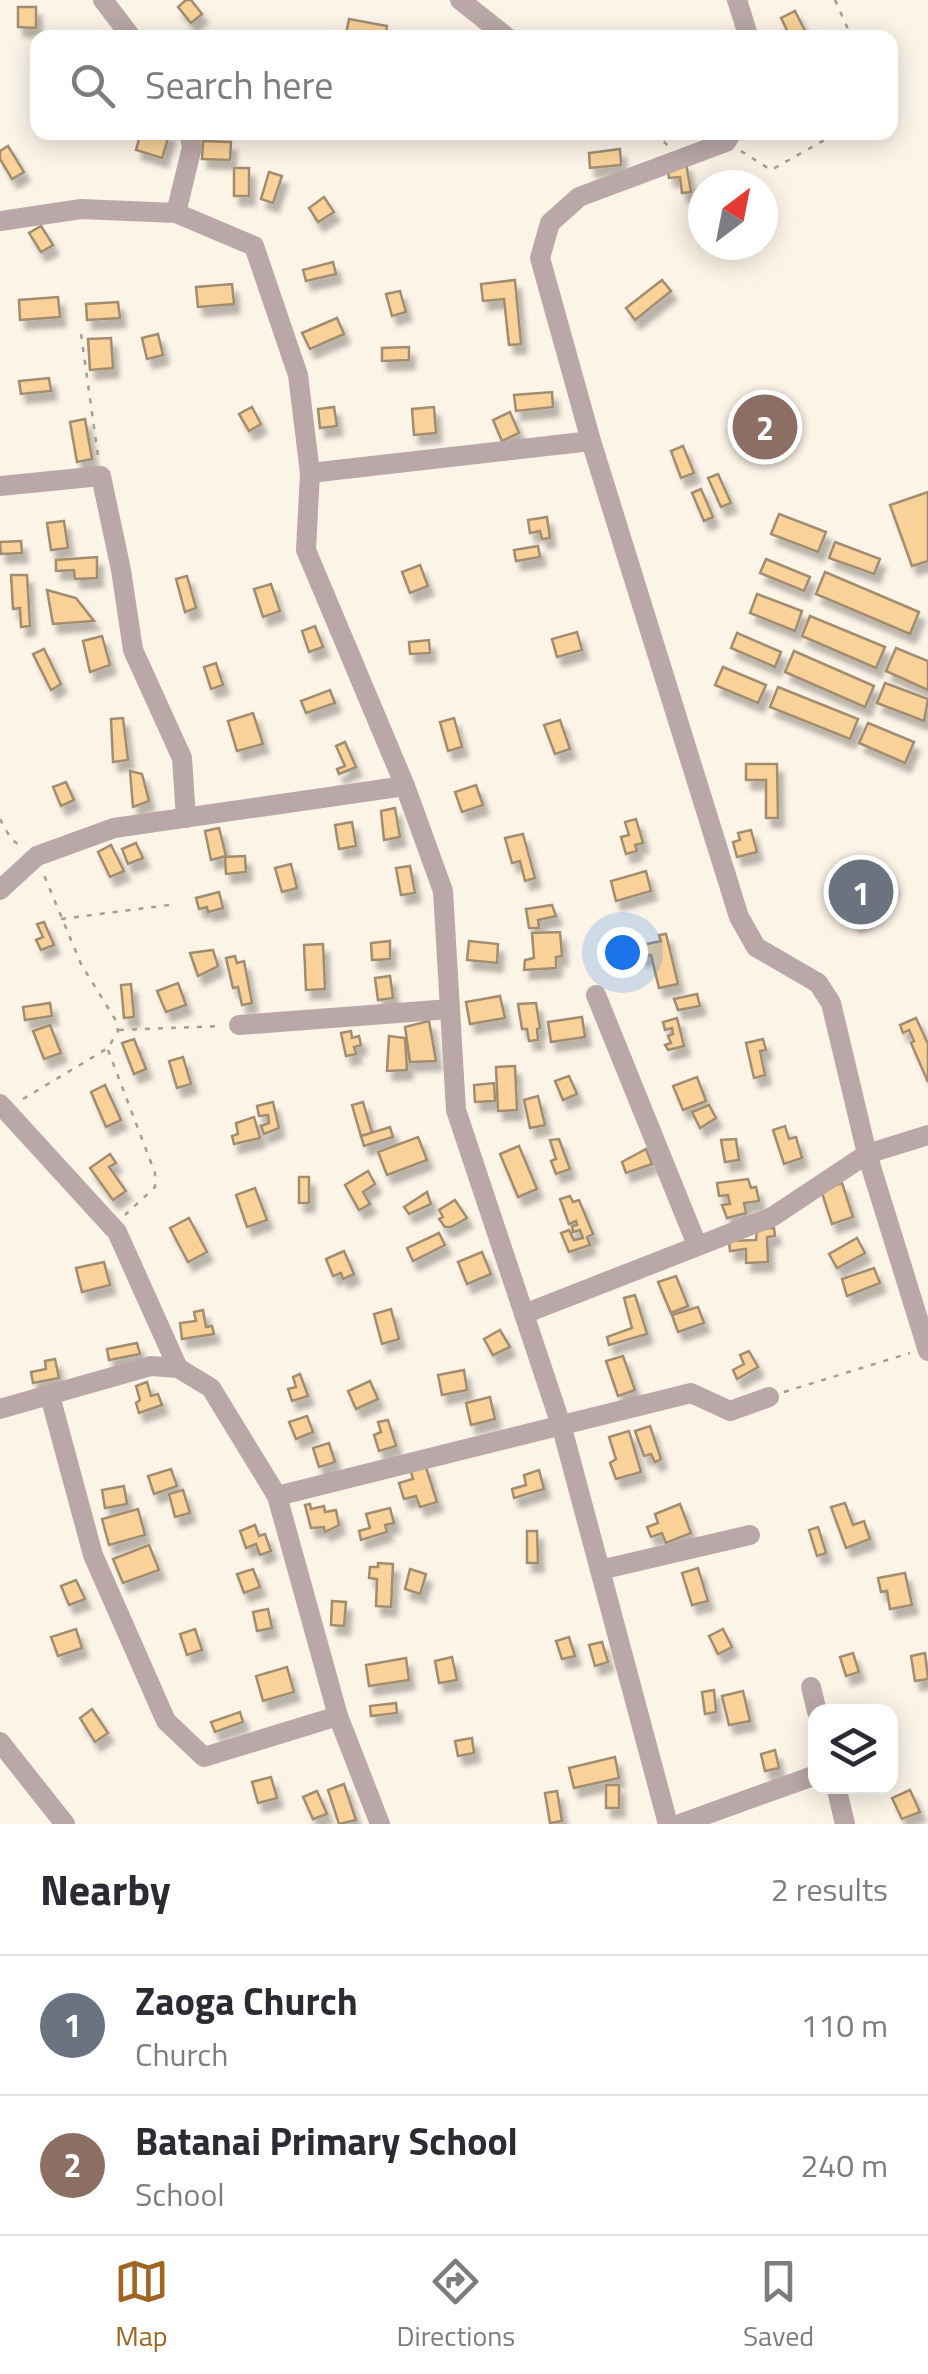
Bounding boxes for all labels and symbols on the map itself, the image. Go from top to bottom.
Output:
north arrow [688,170,778,260]
pin: 2 [732,390,798,464]
pin: 1 [828,854,894,930]
your location [597,927,648,978]

